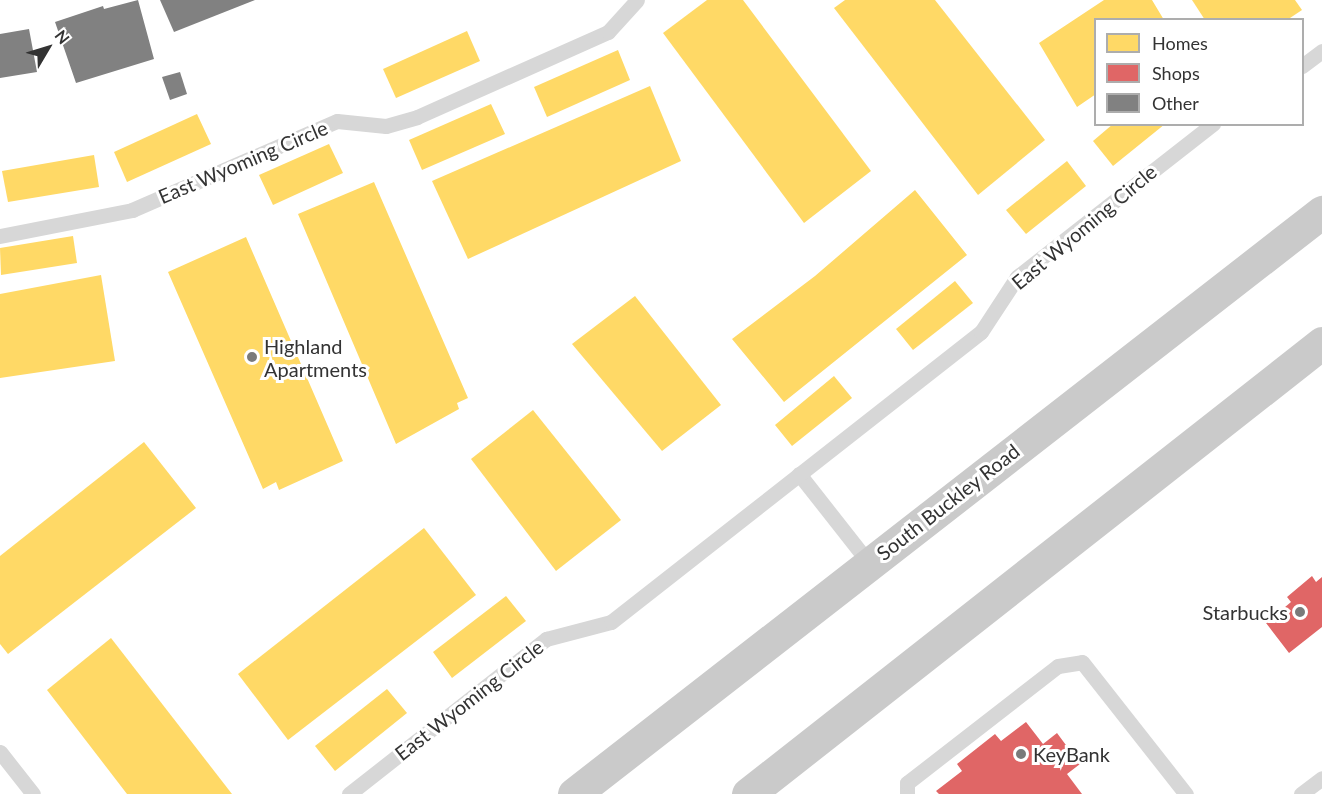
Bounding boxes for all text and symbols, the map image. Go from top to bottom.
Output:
north arrow [18,18,78,78]
legend [1094,18,1304,126]
text: N [51,26,74,47]
text: Homes [1152,32,1208,54]
text: Shops [1152,62,1200,84]
text: Other [1152,92,1199,114]
street label: East Wyoming Circle [155,115,331,209]
street label: East Wyoming Circle [1007,159,1161,295]
place label: Highland Apartments [264,334,367,381]
marker: Highland Apartments [245,350,259,364]
street label: South Buckley Road [872,439,1024,565]
place label: Starbucks [1202,600,1288,624]
marker: Starbucks [1293,605,1307,619]
street label: East Wyoming Circle [390,635,548,765]
place label: KeyBank [1033,742,1110,766]
marker: KeyBank [1014,747,1028,761]

